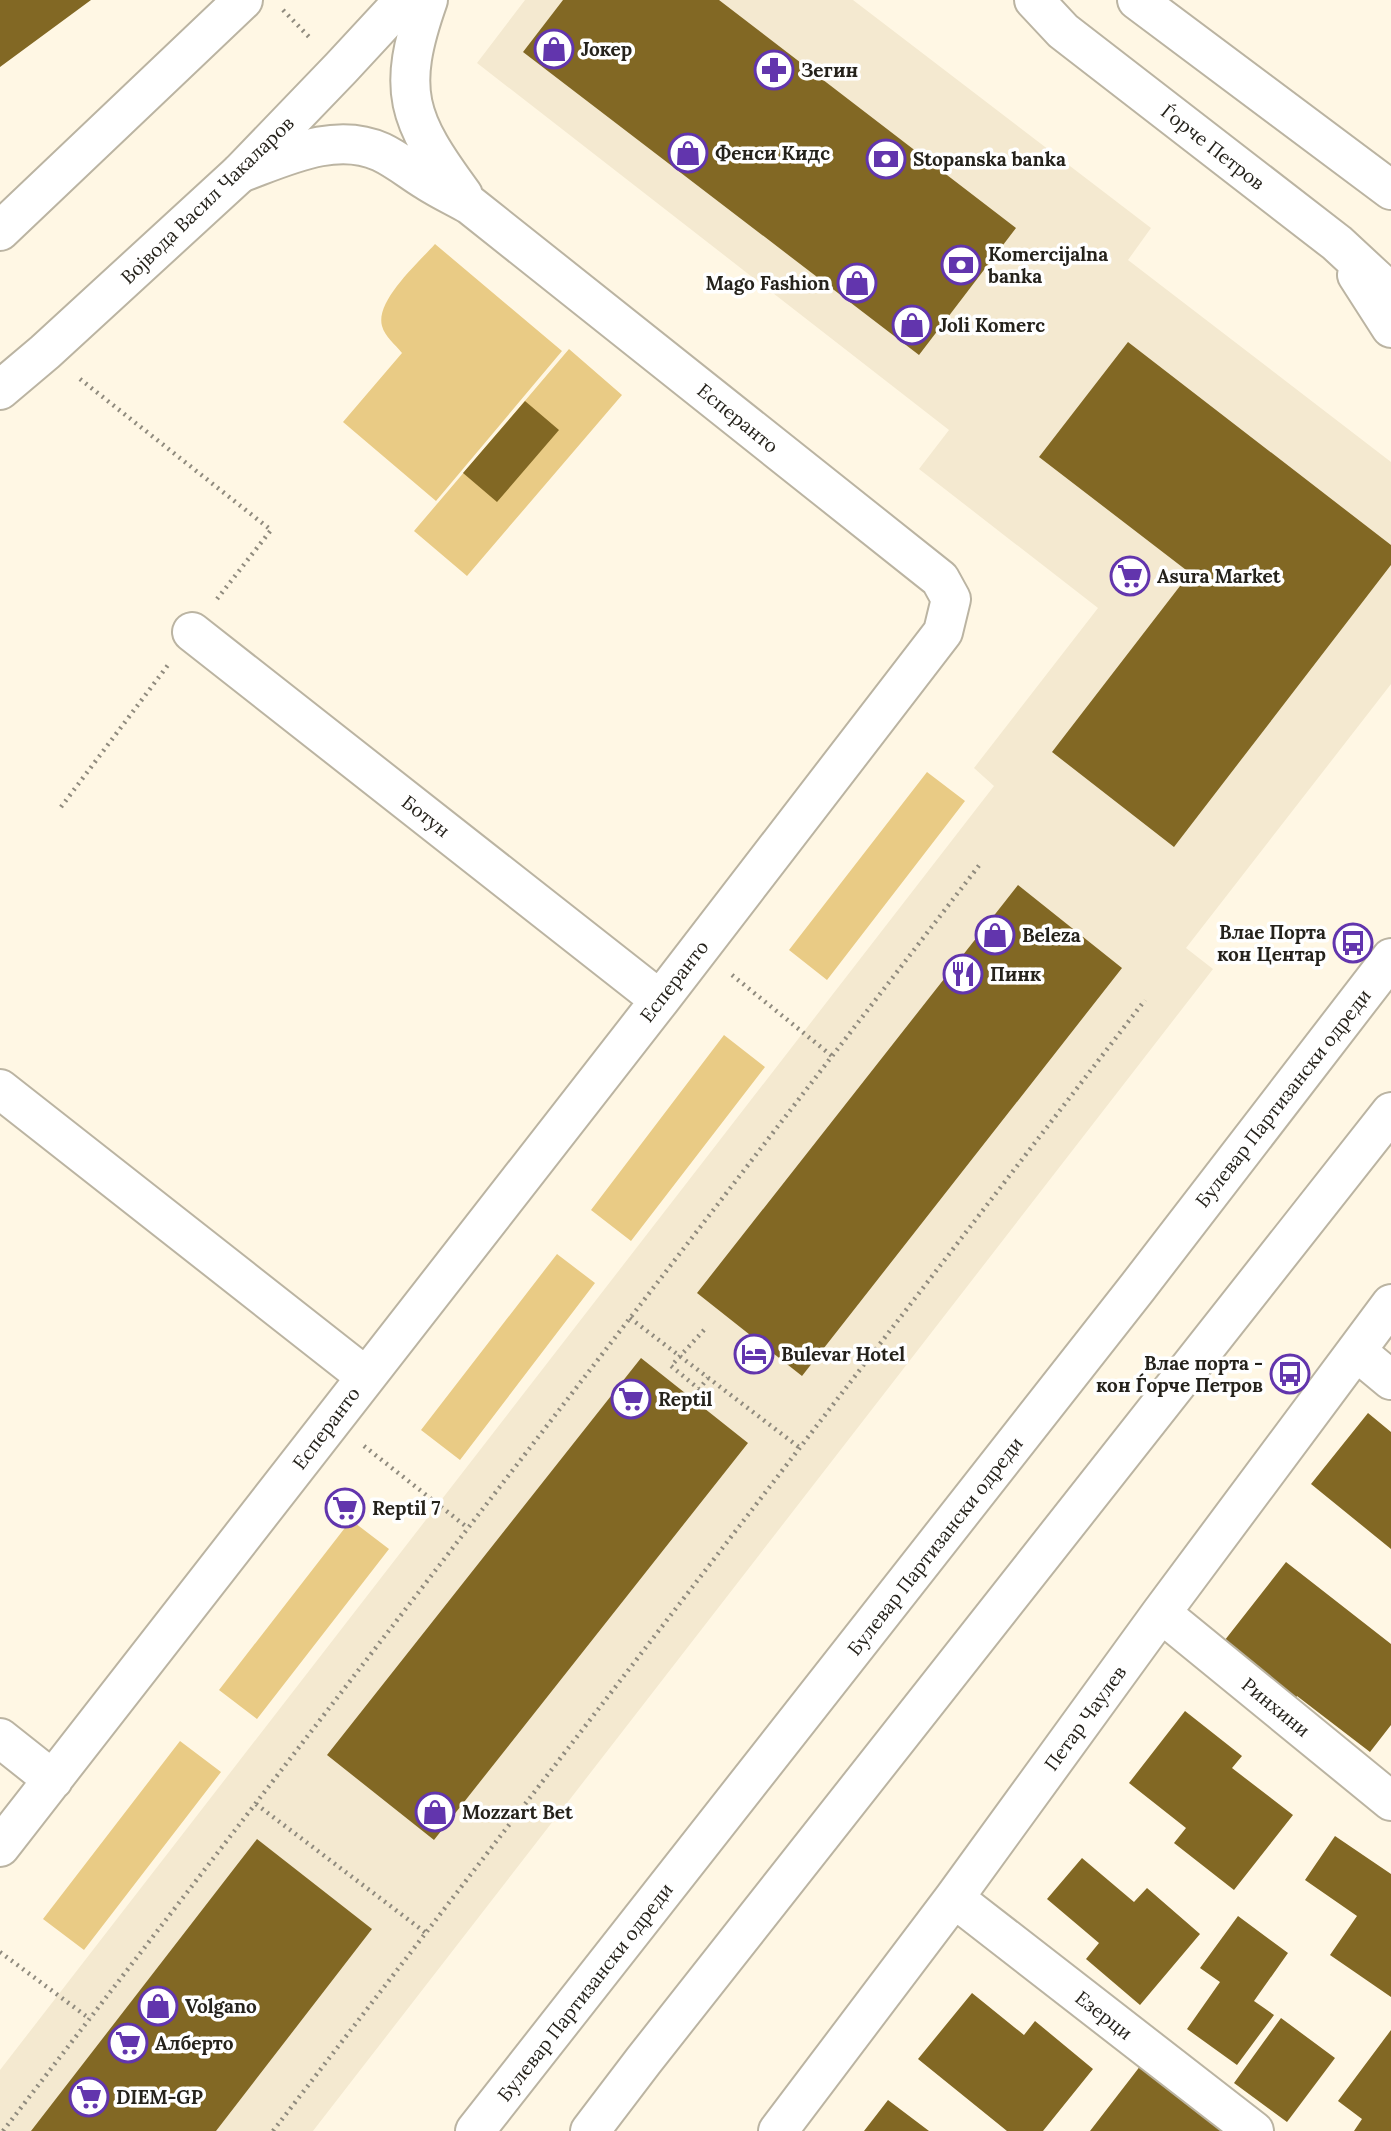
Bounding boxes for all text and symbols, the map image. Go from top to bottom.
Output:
shop icon: Јокер [533,28,575,70]
place label: Јокер [581,37,632,61]
pharmacy icon: Зегин [753,49,795,91]
place label: Зегин [801,58,858,82]
street label: Ѓорче Петров [1156,99,1270,195]
street label: Војвода Васил Чакаларов [115,111,299,289]
shop icon: Фенси Кидс [667,132,709,174]
bank icon: Stopanska banka [865,138,907,180]
place label: Фенси Кидс [715,141,830,165]
place label: Stopanska banka [913,147,1066,171]
place label: Komercijalna banka [987,242,1108,288]
bank icon: Komercijalna banka [940,244,982,286]
shop icon: Mago Fashion [836,262,878,304]
place label: Mago Fashion [705,271,830,295]
shop icon: Joli Komerc [891,304,933,346]
place label: Joli Komerc [939,313,1045,337]
street label: Есперанто [693,378,783,458]
supermarket icon: Asura Market [1109,555,1151,597]
place label: Asura Market [1157,564,1282,588]
street label: Ботун [397,790,455,842]
shop icon: Beleza [974,914,1016,956]
place label: Влае Порта кон Центар [1217,920,1326,966]
bus stop icon: Влае Порта кон Центар [1332,922,1374,964]
place label: Beleza [1022,923,1081,947]
street label: Есперанто [635,935,713,1027]
restaurant icon: Пинк [942,953,984,995]
place label: Пинк [990,962,1041,986]
street label: Булевар Партизански одреди [1190,984,1376,1212]
hotel icon: Bulevar Hotel [733,1333,775,1375]
place label: Bulevar Hotel [781,1342,905,1366]
place label: Влае порта - кон Ѓорче Петров [1096,1351,1263,1397]
bus stop icon: Влае порта - кон Ѓорче Петров [1269,1353,1311,1395]
supermarket icon: Reptil [610,1378,652,1420]
street label: Есперанто [287,1382,365,1474]
place label: Reptil [658,1387,712,1411]
street label: Булевар Партизански одреди [842,1432,1028,1660]
supermarket icon: Reptil 7 [324,1487,366,1529]
place label: Reptil 7 [372,1496,440,1520]
street label: Петар Чаулев [1039,1661,1131,1775]
street label: Ринхини [1237,1672,1315,1742]
shop icon: Mozzart Bet [414,1791,456,1833]
place label: Mozzart Bet [462,1800,574,1824]
street label: Булевар Партизански одреди [492,1878,678,2106]
shop icon: Volgano [137,1985,179,2027]
street label: Езерци [1071,1985,1137,2045]
place label: Volgano [185,1994,257,2018]
supermarket icon: Алберто [107,2022,149,2064]
place label: Алберто [155,2031,234,2055]
supermarket icon: DIEM-GP [68,2076,110,2118]
place label: DIEM-GP [116,2085,203,2109]

